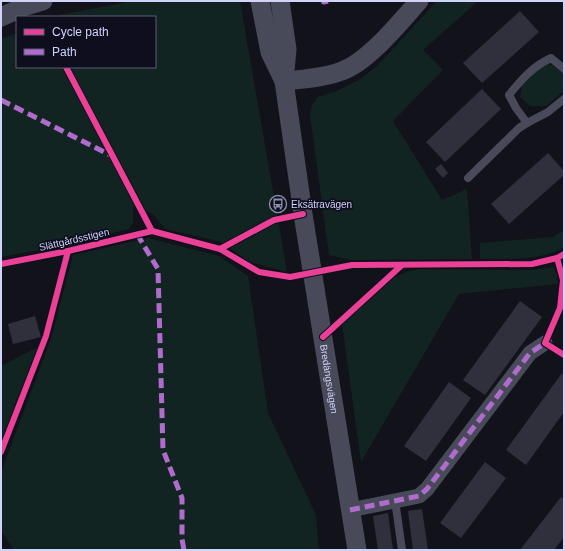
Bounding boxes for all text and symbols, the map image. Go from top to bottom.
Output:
legend [16,16,156,68]
text: Cycle path [52,25,109,39]
text: Path [52,45,77,59]
bus stop icon: Eksätravägen [268,194,288,214]
place label: Eksätravägen [291,199,352,210]
street label: Slättgårdsstigen [38,226,110,253]
street label: Bredängsvägen [318,343,340,414]

